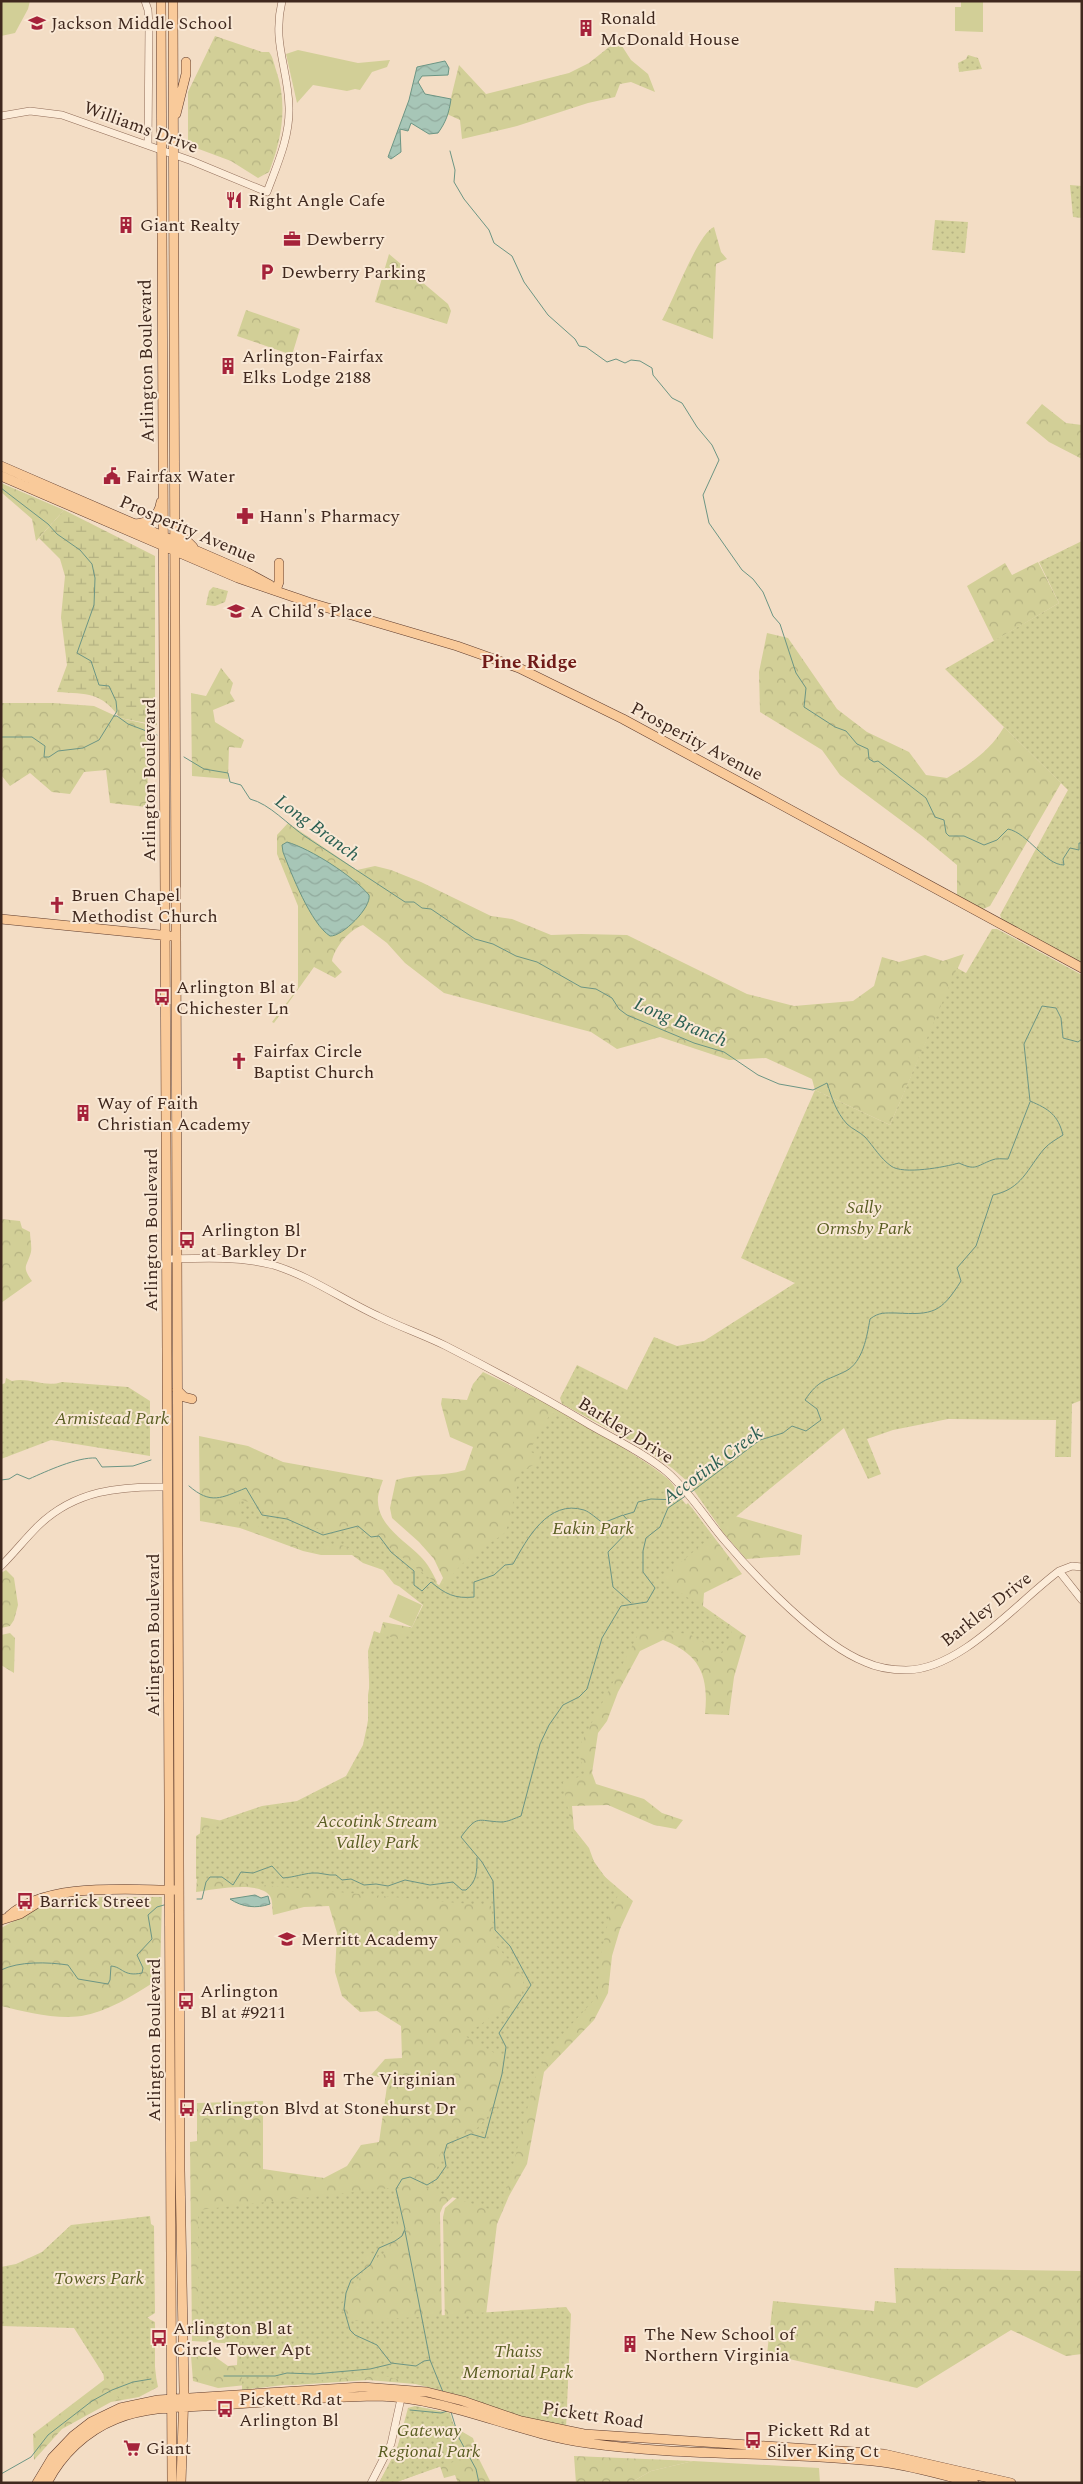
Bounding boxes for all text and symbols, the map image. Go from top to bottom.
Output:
place label: Ronald McDonald House [600,5,739,53]
place label: Jackson Middle School [51,10,232,37]
school or university icon: Jackson Middle School [27,13,47,33]
building icon: Ronald McDonald House [576,18,596,38]
street label: Williams Drive [80,94,202,161]
place label: Right Angle Cafe [248,187,385,214]
restaurant icon: Right Angle Cafe [224,190,244,210]
place label: Giant Realty [140,212,241,239]
building icon: Giant Realty [116,215,136,235]
place label: Dewberry [306,226,385,253]
office icon: Dewberry [282,229,302,249]
place label: Dewberry Parking [281,259,426,286]
parking icon: Dewberry Parking [257,262,277,282]
street label: Arlington Boulevard [132,279,161,443]
place label: Arlington-Fairfax Elks Lodge 2188 [242,343,383,391]
building icon: Arlington-Fairfax Elks Lodge 2188 [218,356,238,376]
place label: Fairfax Water [126,463,235,490]
public building icon: Fairfax Water [102,466,122,486]
street label: Prosperity Avenue [115,488,261,571]
place label: Hann's Pharmacy [259,503,401,530]
pharmacy icon: Hann's Pharmacy [235,506,255,526]
place label: A Child's Place [250,598,372,625]
school or university icon: A Child's Place [226,601,246,621]
district label: Pine Ridge [481,648,577,677]
street label: Prosperity Avenue [626,695,768,788]
street label: Arlington Boulevard [136,698,163,862]
water label: Long Branch [269,787,366,869]
place label: Bruen Chapel Methodist Church [71,882,218,930]
church icon: Bruen Chapel Methodist Church [47,895,67,915]
place label: Arlington Bl at Chichester Ln [176,974,295,1022]
bus stop icon: Arlington Bl at Chichester Ln [152,987,172,1007]
water label: Long Branch [629,990,732,1055]
place label: Fairfax Circle Baptist Church [253,1038,374,1086]
church icon: Fairfax Circle Baptist Church [229,1051,249,1071]
place label: Way of Faith Christian Academy [97,1090,251,1138]
building icon: Way of Faith Christian Academy [73,1103,93,1123]
street label: Arlington Boulevard [138,1148,165,1312]
park label: Sally Ormsby Park [816,1194,912,1242]
place label: Arlington Bl at Barkley Dr [201,1217,307,1265]
bus stop icon: Arlington Bl at Barkley Dr [177,1230,197,1250]
street label: Barkley Drive [572,1390,679,1471]
park label: Armistead Park [54,1405,170,1432]
water label: Accotink Creek [656,1419,769,1512]
park label: Eakin Park [552,1515,634,1542]
street label: Arlington Boulevard [140,1553,167,1717]
street label: Barkley Drive [935,1565,1038,1654]
park label: Accotink Stream Valley Park [315,1808,438,1856]
place label: Barrick Street [39,1888,150,1915]
bus stop icon: Barrick Street [15,1891,35,1911]
place label: Merritt Academy [301,1926,439,1953]
school or university icon: Merritt Academy [277,1929,297,1949]
street label: Arlington Boulevard [141,1958,168,2122]
place label: Arlington Bl at #9211 [200,1978,286,2026]
bus stop icon: Arlington Bl at #9211 [176,1991,196,2011]
place label: The Virginian [343,2066,456,2093]
building icon: The Virginian [319,2069,339,2089]
place label: Arlington Blvd at Stonehurst Dr [201,2095,456,2122]
bus stop icon: Arlington Blvd at Stonehurst Dr [177,2098,197,2118]
park label: Towers Park [54,2265,145,2292]
place label: Arlington Bl at Circle Tower Apt [173,2315,311,2363]
place label: The New School of Northern Virginia [644,2321,797,2369]
bus stop icon: Arlington Bl at Circle Tower Apt [149,2328,169,2348]
building icon: The New School of Northern Virginia [620,2334,640,2354]
park label: Thaiss Memorial Park [463,2338,574,2386]
place label: Pickett Rd at Arlington Bl [239,2386,342,2434]
street label: Pickett Road [541,2395,645,2436]
bus stop icon: Pickett Rd at Arlington Bl [215,2399,235,2419]
park label: Gateway Regional Park [378,2417,481,2465]
place label: Pickett Rd at Silver King Ct [767,2417,879,2465]
bus stop icon: Pickett Rd at Silver King Ct [743,2430,763,2450]
place label: Giant [146,2435,191,2462]
supermarket icon: Giant [122,2438,142,2458]

